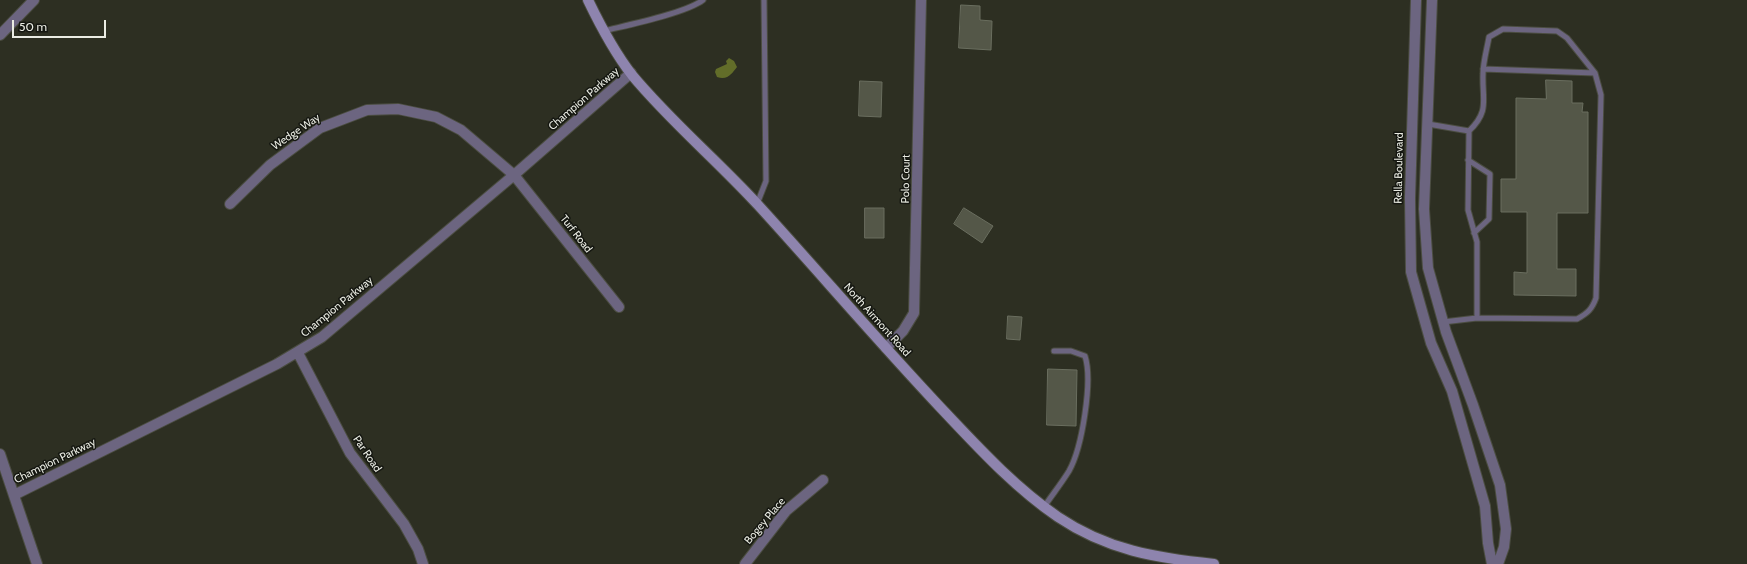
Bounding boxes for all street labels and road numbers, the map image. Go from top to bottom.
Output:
street label: Champion Parkway [546,65,622,133]
street label: Wedge Way [269,111,323,153]
street label: Rella Boulevard [1392,132,1406,204]
street label: Polo Court [899,154,913,204]
street label: Turf Road [557,213,595,255]
street label: Champion Parkway [298,274,376,340]
street label: North Airmont Road [841,281,913,359]
street label: Par Road [350,433,384,475]
street label: Champion Parkway [12,436,98,486]
street label: Bogey Place [742,495,788,547]

